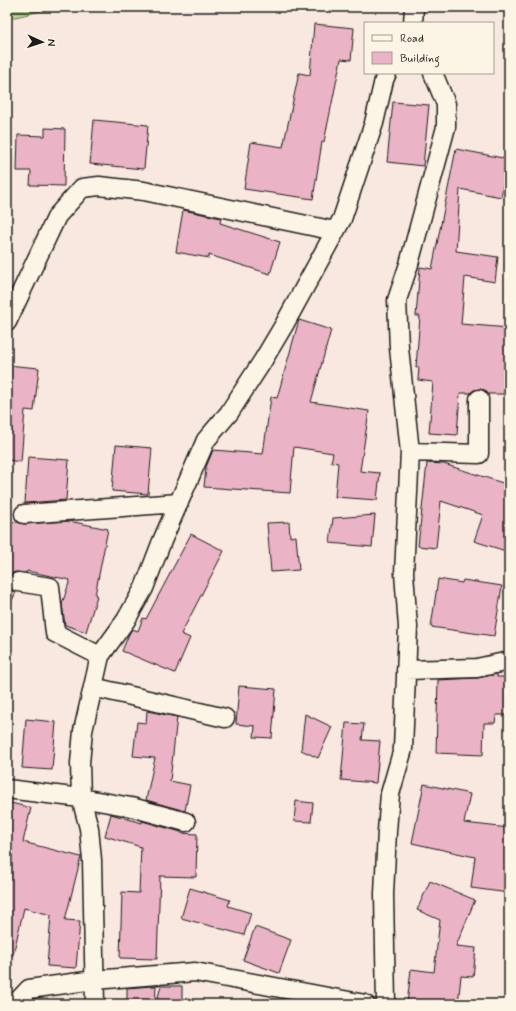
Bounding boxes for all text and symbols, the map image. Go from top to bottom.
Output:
north arrow [22,22,62,62]
legend [364,22,494,74]
text: Road [400,31,424,47]
text: N [44,38,58,46]
text: Building [400,51,440,68]

